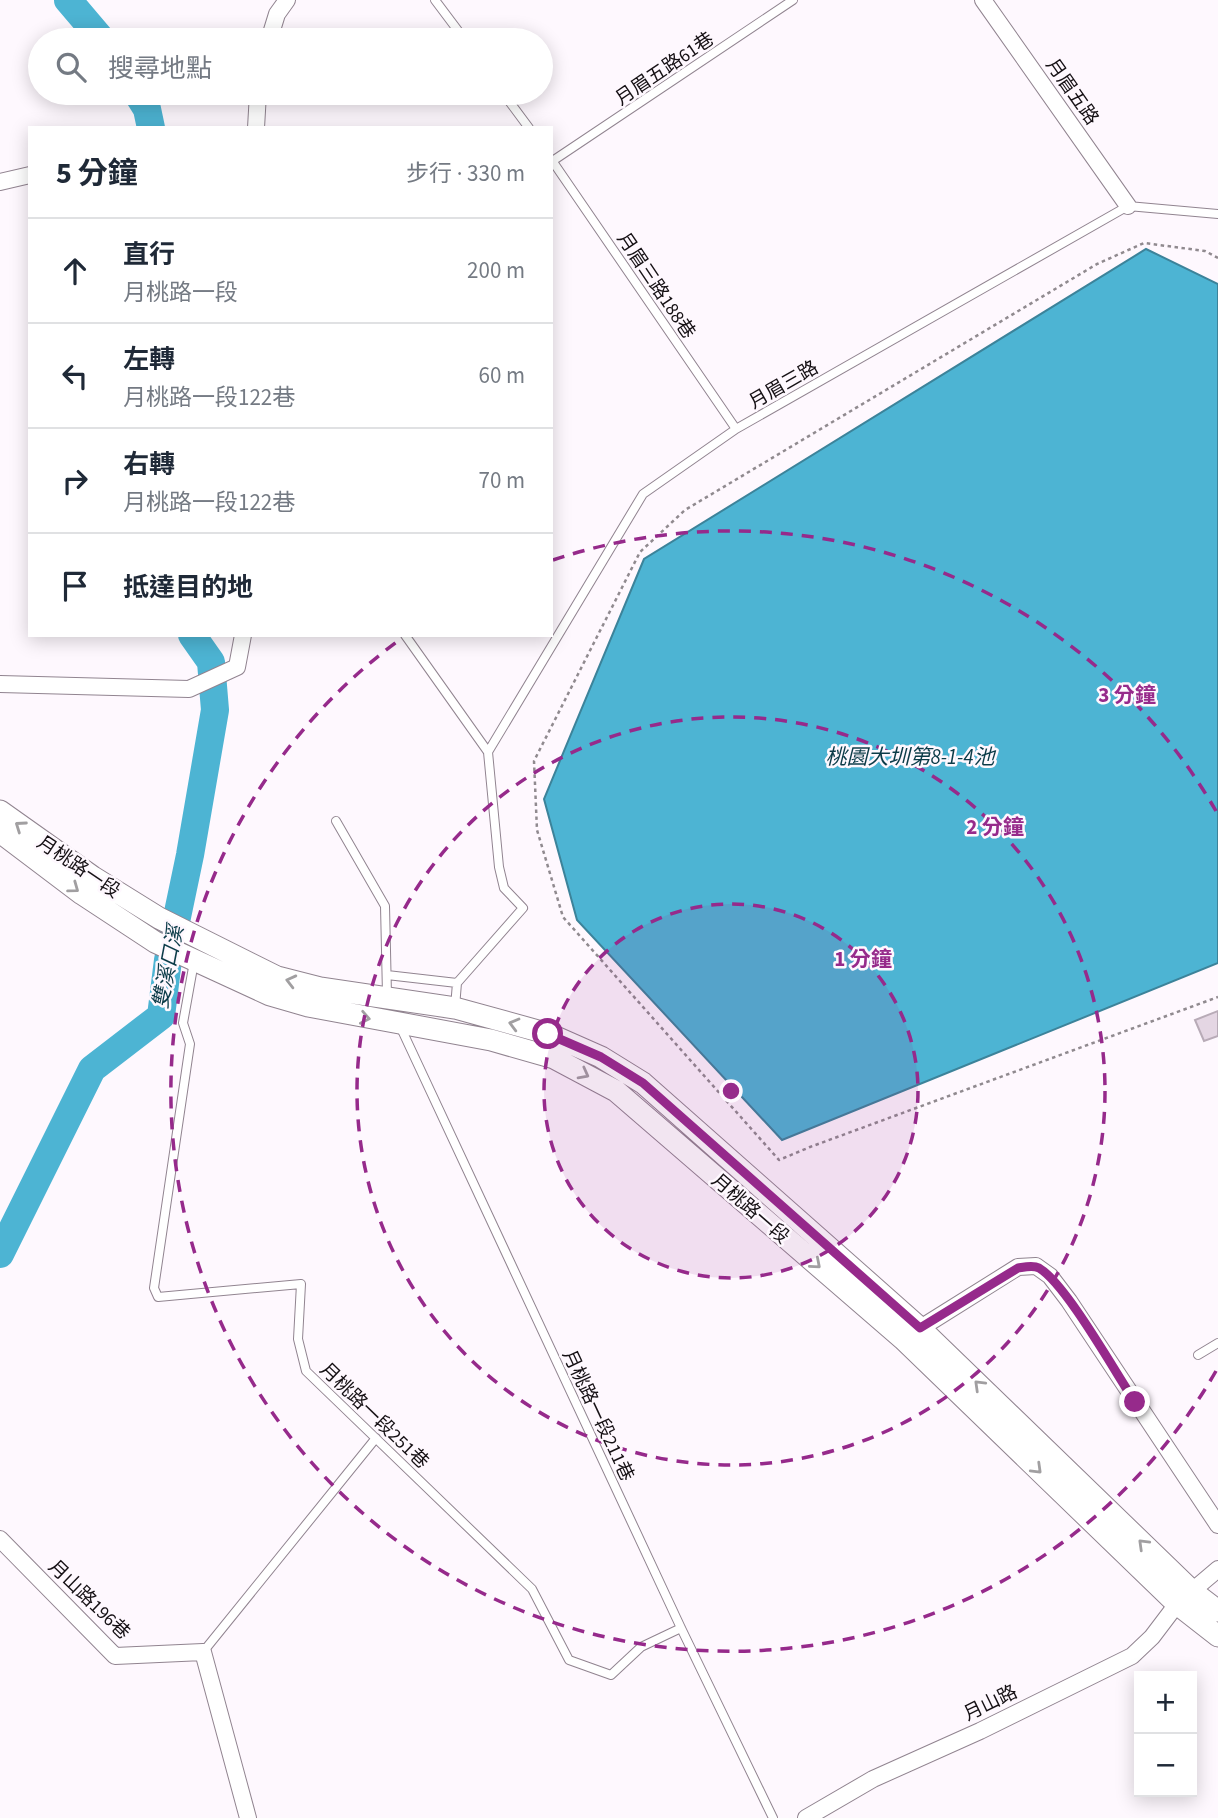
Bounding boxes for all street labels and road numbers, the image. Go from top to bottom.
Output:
street label: 月眉五路61巷 [610,26,720,112]
street label: 月眉五路 [1039,53,1105,131]
street label: 月眉三路188巷 [610,227,701,345]
street label: 月眉三路 [744,355,823,416]
street label: 月桃路一段 [31,829,125,905]
street label: 月桃路一段 [705,1168,795,1250]
street label: 月桃路一段211巷 [555,1345,640,1486]
street label: 月桃路一段251巷 [313,1357,435,1475]
street label: 月山路196巷 [42,1554,136,1646]
street label: 月山路 [959,1679,1022,1728]

